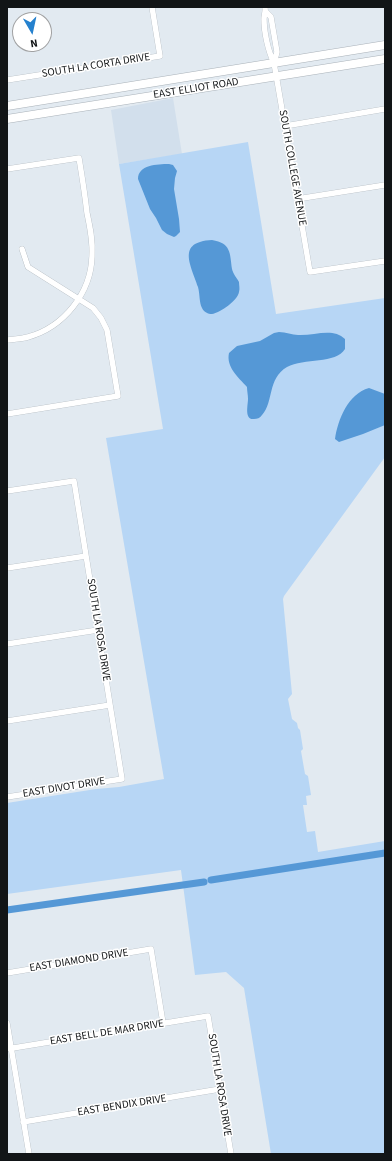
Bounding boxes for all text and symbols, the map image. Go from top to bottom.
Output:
north arrow [12,12,52,52]
text: N [29,35,39,51]
street label: SOUTH LA CORTA DRIVE [41,51,151,81]
street label: EAST ELLIOT ROAD [152,76,240,102]
street label: SOUTH COLLEGE AVENUE [275,109,309,227]
street label: SOUTH LA ROSA DRIVE [83,578,113,682]
street label: EAST DIVOT DRIVE [22,775,106,801]
street label: EAST DIAMOND DRIVE [29,947,129,975]
street label: EAST BELL DE MAR DRIVE [49,1017,165,1049]
street label: SOUTH LA ROSA DRIVE [204,1033,234,1137]
street label: EAST BENDIX DRIVE [77,1092,167,1120]

